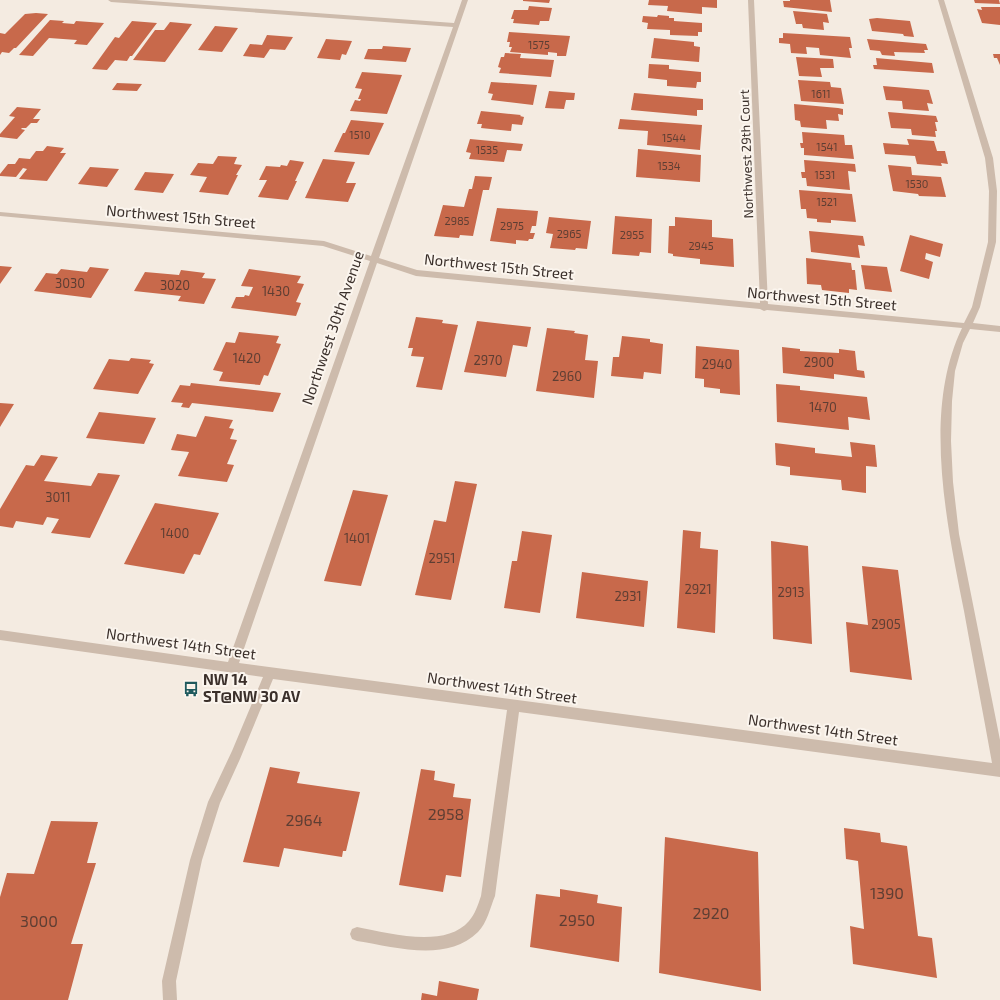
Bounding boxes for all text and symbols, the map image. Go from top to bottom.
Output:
house number: 1575 [528,38,550,51]
house number: 1611 [811,87,831,100]
street label: Northwest 29th Court [736,89,756,219]
house number: 1510 [349,128,371,141]
house number: 1544 [662,131,686,144]
house number: 1541 [816,140,838,153]
house number: 1535 [476,143,498,156]
house number: 1534 [657,159,681,172]
house number: 1531 [815,168,835,181]
house number: 1530 [905,177,929,190]
house number: 1521 [817,195,837,208]
street label: Northwest 15th Street [106,200,257,232]
house number: 2985 [444,214,470,227]
house number: 2975 [500,219,524,232]
house number: 2965 [557,227,581,240]
house number: 2955 [620,228,644,241]
house number: 2945 [688,239,714,252]
street label: Northwest 30th Avenue [297,248,367,407]
street label: Northwest 15th Street [424,249,575,283]
house number: 3030 [55,275,85,291]
house number: 3020 [160,277,190,293]
street label: Northwest 15th Street [747,282,898,314]
house number: 1430 [262,283,290,299]
house number: 1420 [233,350,261,366]
house number: 2970 [473,352,503,368]
house number: 2900 [804,354,834,370]
house number: 2940 [702,356,732,372]
house number: 2960 [552,368,582,384]
house number: 1470 [809,399,837,415]
house number: 3011 [45,489,71,505]
house number: 1400 [161,525,189,541]
house number: 1401 [344,530,370,546]
house number: 2951 [429,550,455,566]
house number: 2921 [684,581,712,597]
house number: 2913 [777,584,805,600]
house number: 2931 [614,588,642,604]
house number: 2905 [871,616,901,632]
street label: Northwest 14th Street [105,624,258,662]
street label: Northwest 14th Street [426,668,579,706]
place label: NW 14 ST@NW 30 AV [203,670,301,705]
bus stop icon: NW 14 ST@NW 30 AV [182,680,200,698]
street label: Northwest 14th Street [747,710,900,748]
house number: 2958 [428,804,464,823]
house number: 2964 [285,810,323,829]
house number: 1390 [870,883,904,902]
house number: 2920 [693,903,729,922]
house number: 2950 [559,910,595,929]
house number: 3000 [20,911,58,930]

